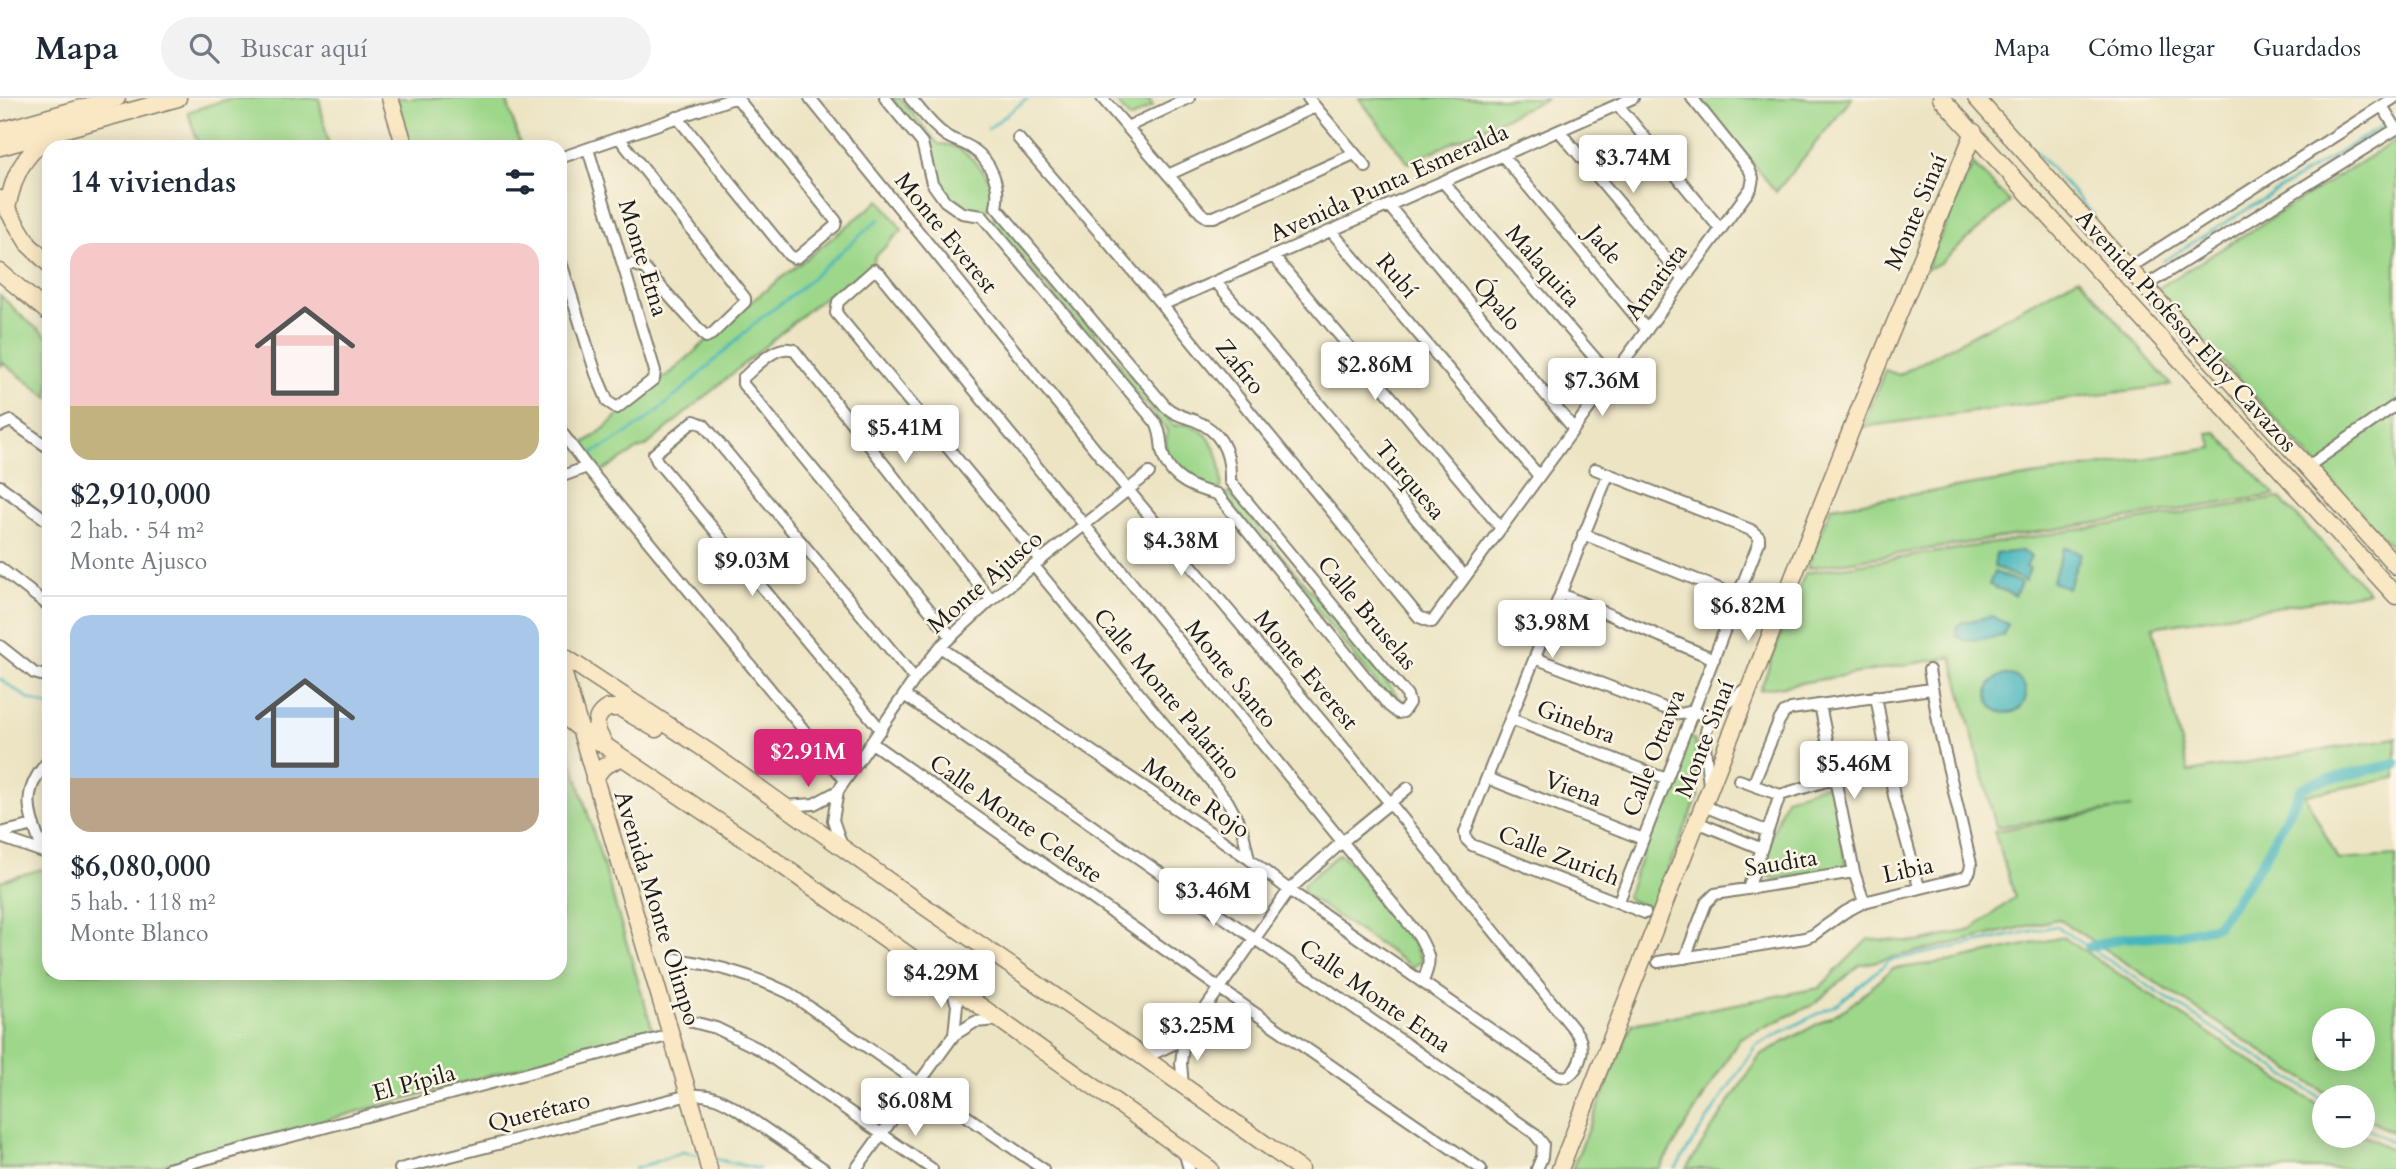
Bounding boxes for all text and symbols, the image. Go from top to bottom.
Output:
search box [161,17,651,80]
text: Mapa [35,26,119,71]
icon: search [185,29,223,67]
text: Buscar aquí [241,31,368,66]
text: Mapa [1994,32,2050,65]
text: Cómo llegar [2088,32,2215,65]
text: Guardados [2253,32,2361,65]
street label: Avenida Punta Esmeralda [1264,115,1514,251]
pin: $3.74M [1576,136,1690,195]
text: $3.74M [1595,142,1671,173]
street label: Monte Sinaí [1877,148,1955,275]
text: 14 viviendas [70,162,236,203]
icon: filters [501,163,539,201]
street label: Monte Everest [887,165,1005,301]
street label: Monte Etna [610,196,677,321]
street label: Avenida Profesor Eloy Cavazos [2068,202,2304,460]
street label: Jade [1576,216,1630,272]
street label: Malaquita [1498,217,1589,315]
street label: Amatista [1617,236,1696,327]
street label: Rubí [1368,246,1426,306]
street label: Ópalo [1465,270,1529,338]
icon: home [242,288,368,414]
street label: Zafiro [1207,332,1273,402]
pin: $2.86M [1318,342,1432,402]
text: $2.86M [1337,349,1413,380]
pin: $7.36M [1545,358,1659,418]
text: $7.36M [1564,365,1640,396]
pin: $5.41M [848,406,962,465]
text: $5.41M [867,412,943,443]
street label: Turquesa [1367,433,1454,527]
text: $2,910,000 [70,474,211,515]
text: 2 hab. · 54 m² [70,515,204,546]
pin: $4.38M [1124,518,1238,578]
street label: Monte Ajusco [920,523,1050,641]
text: $4.38M [1143,525,1219,556]
pin: $9.03M [695,538,809,598]
text: $9.03M [714,545,790,576]
text: Monte Ajusco [70,546,207,577]
street label: Calle Bruselas [1309,549,1425,677]
pin: $6.82M [1691,584,1805,643]
text: $6.82M [1710,590,1786,621]
street label: Calle Monte Palatino [1085,601,1249,787]
pin: $3.98M [1495,601,1609,660]
street label: Monte Everest [1246,603,1366,737]
text: $3.98M [1514,607,1590,638]
street label: Monte Santo [1177,613,1285,735]
icon: home [242,660,368,786]
street label: Monte Sinaí [1667,675,1743,803]
street label: Calle Ottawa [1615,684,1694,822]
street label: Ginebra [1532,692,1621,752]
pin: $2.91M [751,730,865,789]
text: $2.91M [770,736,846,767]
pin: $5.46M [1797,742,1911,801]
street label: Calle Monte Celeste [922,747,1110,891]
text: $5.46M [1816,748,1892,779]
street label: Monte Rojo [1136,750,1256,846]
street label: Viena [1539,763,1607,815]
street label: Avenida Monte Olimpo [606,787,708,1029]
street label: Calle Zurich [1493,818,1625,894]
street label: Saudita [1742,841,1820,885]
text: $6,080,000 [70,846,211,887]
street label: Libia [1879,848,1937,891]
pin: $3.46M [1156,868,1270,928]
text: $3.46M [1175,875,1251,906]
text: 5 hab. · 118 m² [70,887,216,918]
text: Monte Blanco [70,918,208,949]
street label: Calle Monte Etna [1292,931,1458,1061]
pin: $4.29M [884,950,998,1010]
text: $4.29M [903,957,979,988]
pin: $3.25M [1140,1004,1254,1063]
map controls [2312,1008,2375,1148]
button: + [2312,1008,2375,1071]
text: $3.25M [1159,1010,1235,1041]
street label: El Pípila [369,1056,460,1110]
pin: $6.08M [858,1079,972,1138]
street label: Querétaro [484,1083,594,1141]
text: $6.08M [877,1085,953,1116]
button: − [2312,1085,2375,1148]

